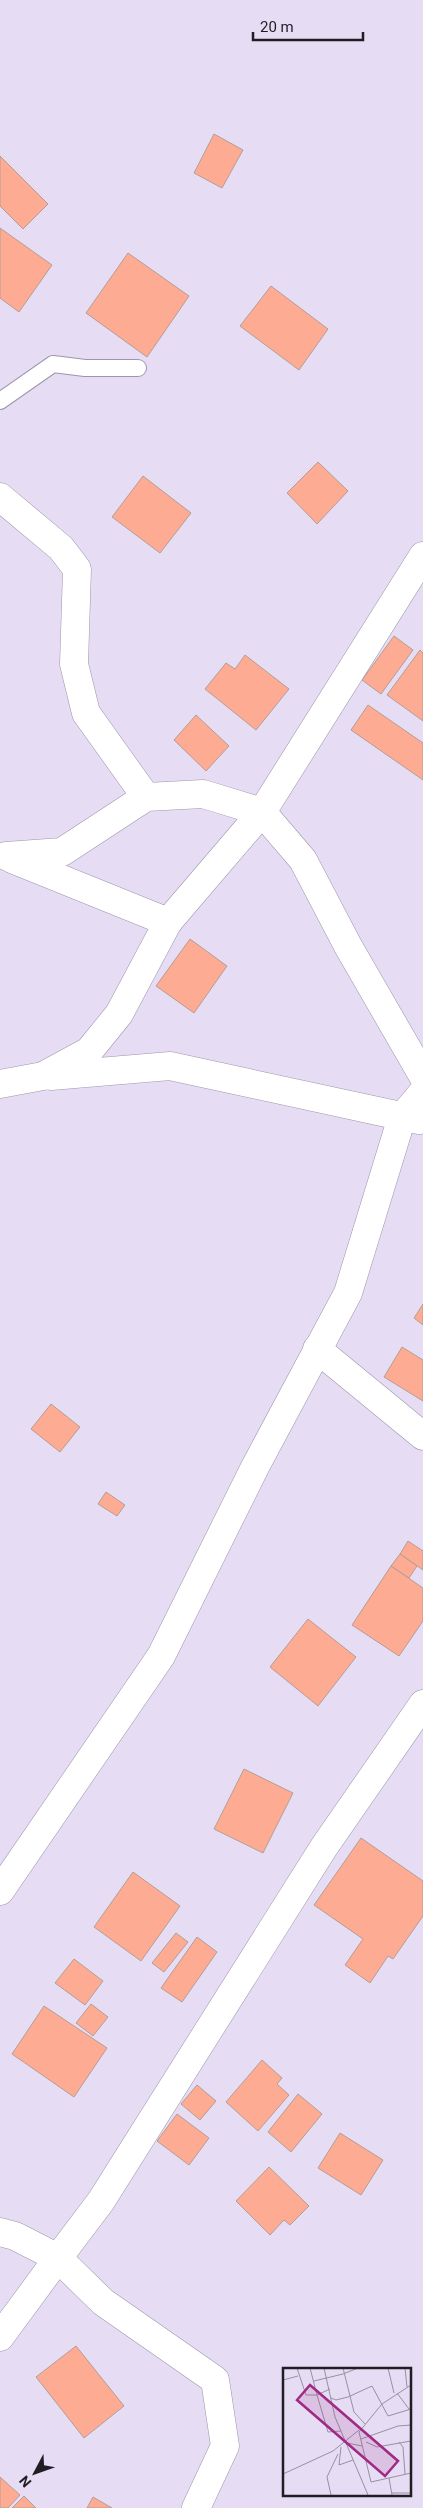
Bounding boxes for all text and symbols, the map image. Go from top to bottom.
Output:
scale bar [253,10,363,42]
text: 20 m [260,18,294,36]
inset map [283,2368,410,2496]
north arrow [10,2448,60,2498]
text: N [16,2473,34,2491]

